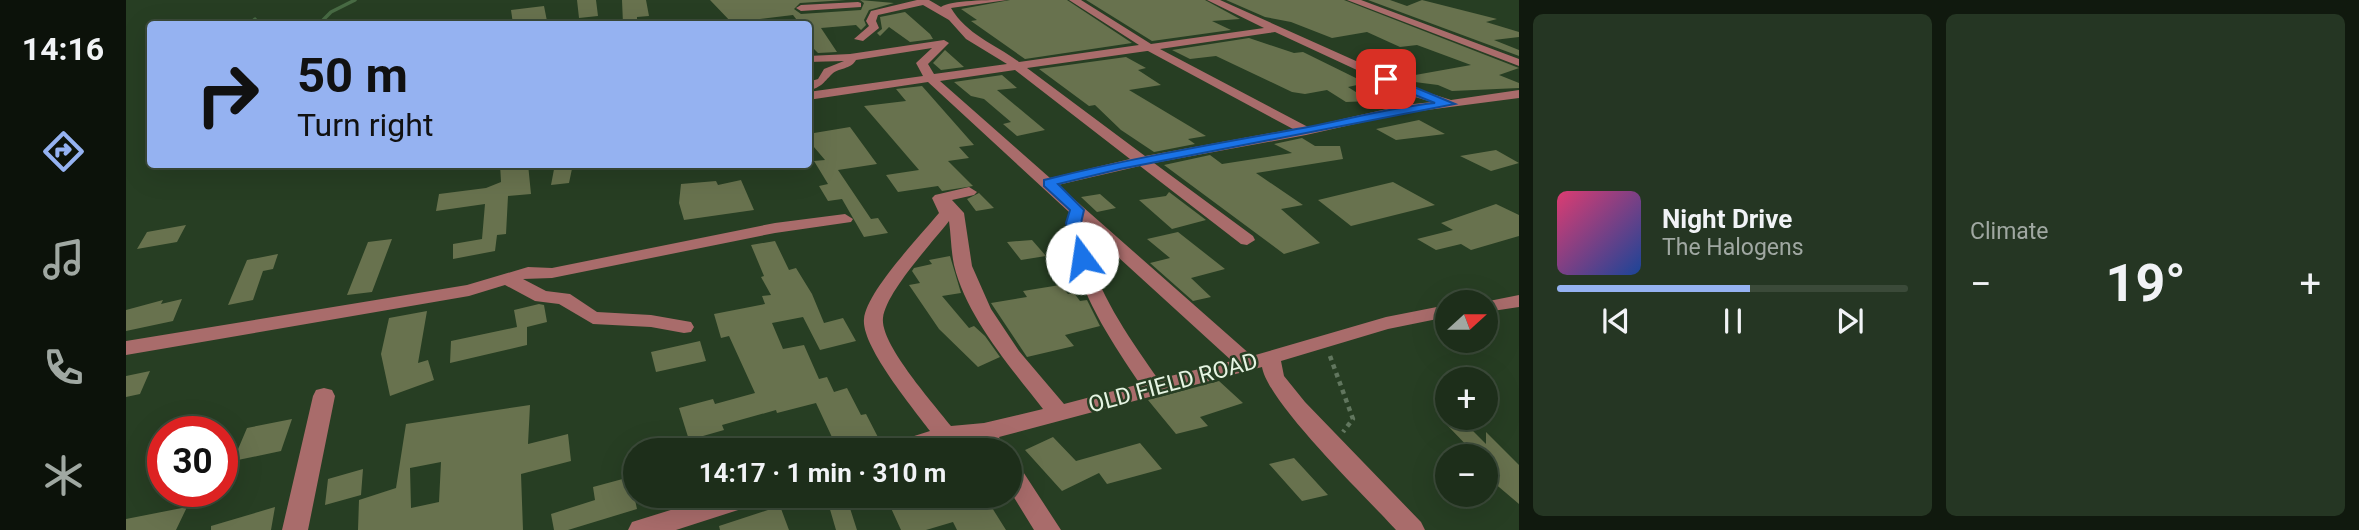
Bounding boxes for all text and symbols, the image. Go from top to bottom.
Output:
text: 14:16 [22,30,104,68]
text: 50 m [297,47,408,104]
icon: right [182,49,273,140]
pin [1356,49,1416,109]
icon: arrive [1367,60,1405,98]
text: Turn right [297,106,433,144]
icon: directions [39,127,88,176]
text: Night Drive [1662,204,1792,234]
text: Climate [1970,218,2049,245]
position arrow [1045,221,1119,295]
text: The Halogens [1662,234,1804,261]
icon: music [39,235,88,284]
text: 19° [2106,253,2186,314]
text: − [1970,262,1992,306]
text: + [2299,262,2321,306]
north arrow [1435,290,1498,354]
map controls [1435,290,1498,507]
icon: previous [1597,302,1635,340]
icon: pause [1714,302,1752,340]
icon: next [1831,302,1869,340]
icon: phone [39,343,88,392]
street label: OLD FIELD ROAD [1085,347,1261,419]
button: + [1435,367,1498,430]
speed limit sign: 30 [147,416,238,507]
button: − [1435,444,1498,507]
icon: climate [39,451,88,500]
text: 14:17 · 1 min · 310 m [699,458,946,488]

